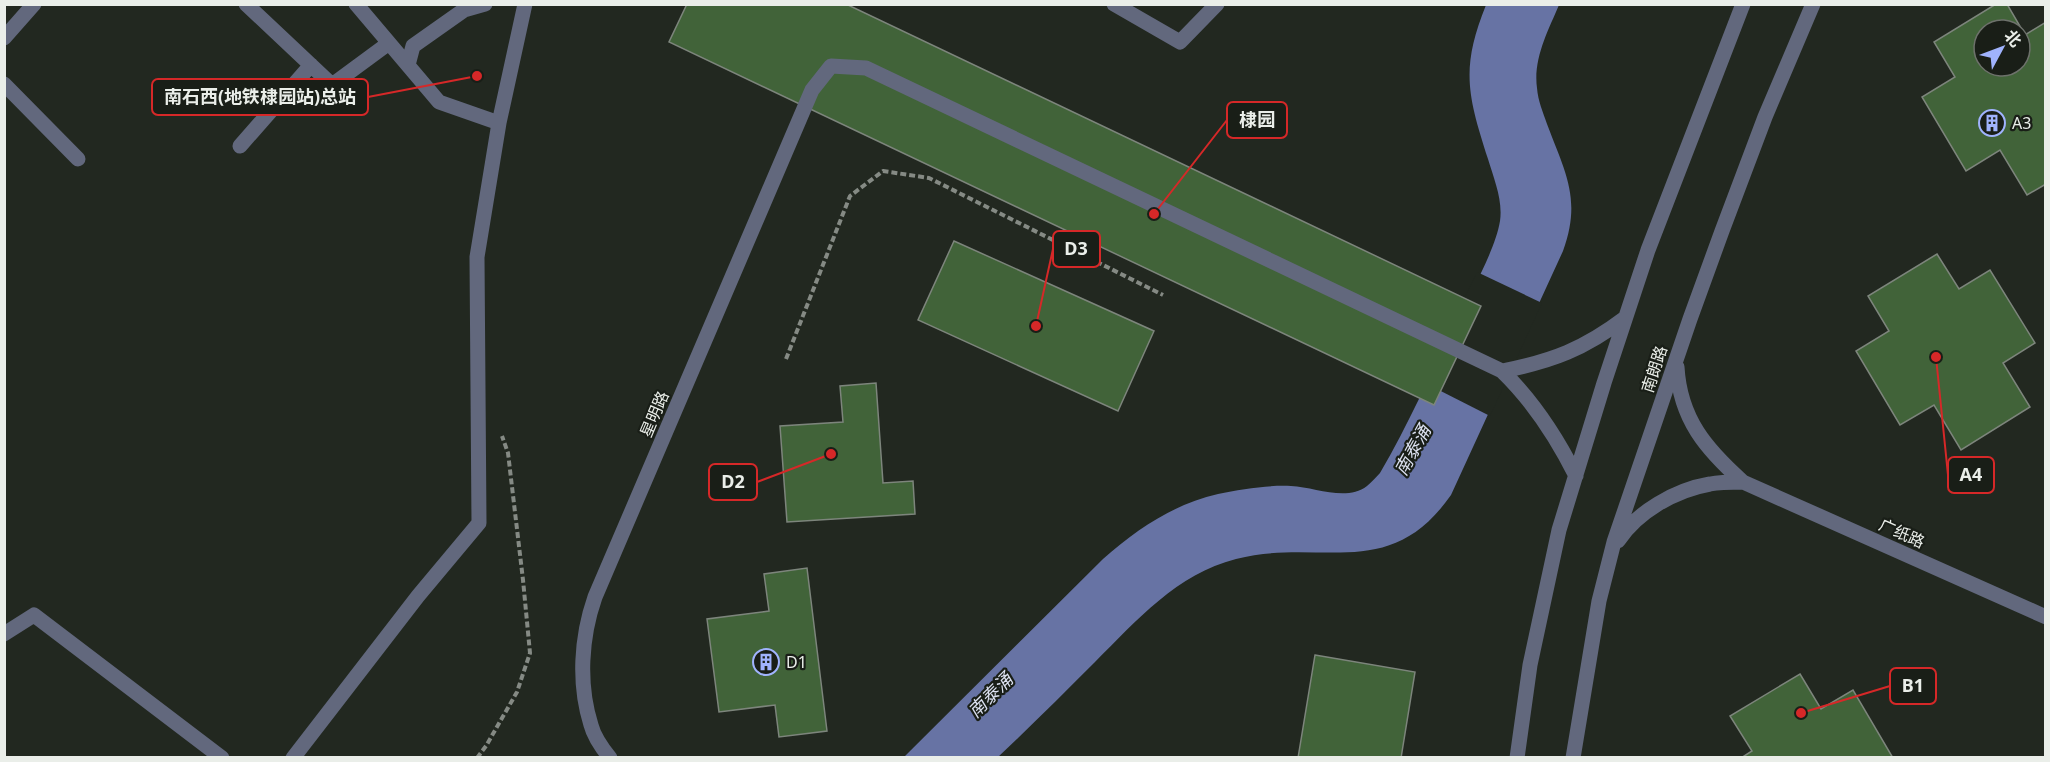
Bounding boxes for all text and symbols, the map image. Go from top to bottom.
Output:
north arrow [1972,18,2032,78]
text: 北 [2000,25,2027,51]
callout: 南石西(地铁棣园站)总站 [152,79,368,115]
text: 南石西(地铁棣园站)总站 [164,84,356,108]
callout: 棣园 [1227,102,1287,138]
text: 棣园 [1239,107,1275,131]
building icon: A3 [1977,108,2007,138]
place label: A3 [2012,112,2031,134]
callout: D3 [1053,231,1100,267]
text: D3 [1064,236,1088,260]
street label: 南朗路 [1636,343,1672,395]
street label: 星明路 [634,388,674,440]
water label: 南泰涌 [1388,419,1437,479]
callout: A4 [1948,457,1994,493]
text: A4 [1960,462,1982,486]
callout: D2 [709,464,757,500]
text: D2 [721,469,745,493]
street label: 广纸路 [1876,513,1928,553]
building icon: D1 [751,647,781,677]
place label: D1 [786,651,807,673]
water label: 南泰涌 [962,666,1019,723]
callout: B1 [1890,668,1936,704]
text: B1 [1902,673,1924,697]

